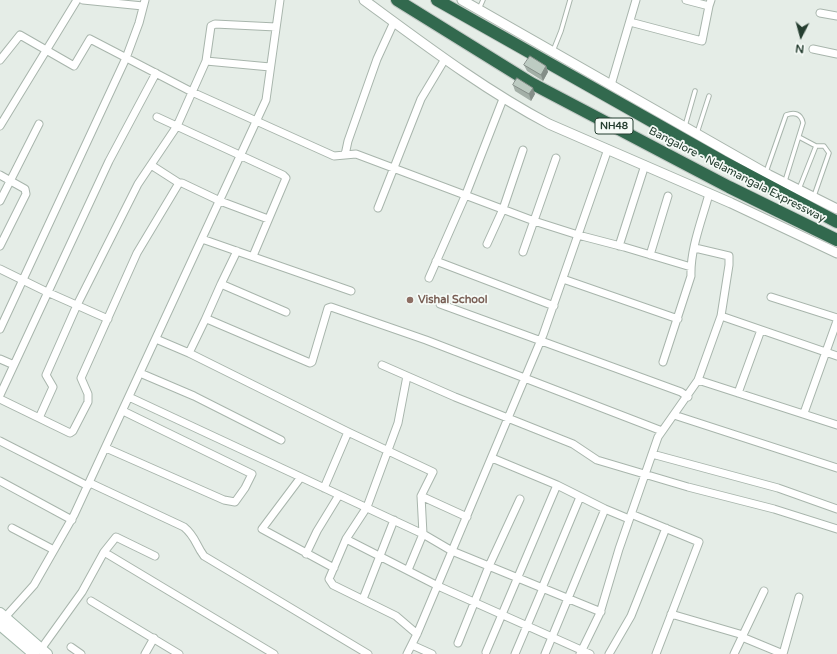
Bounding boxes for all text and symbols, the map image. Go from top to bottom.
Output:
north arrow [781,16,821,56]
text: N [795,42,805,55]
road number: NH48 [595,118,633,134]
street label: Bangalore - Nelamangala Expressway [646,124,828,226]
place label: Vishal School [418,293,487,307]
marker: Vishal School [405,295,415,305]

